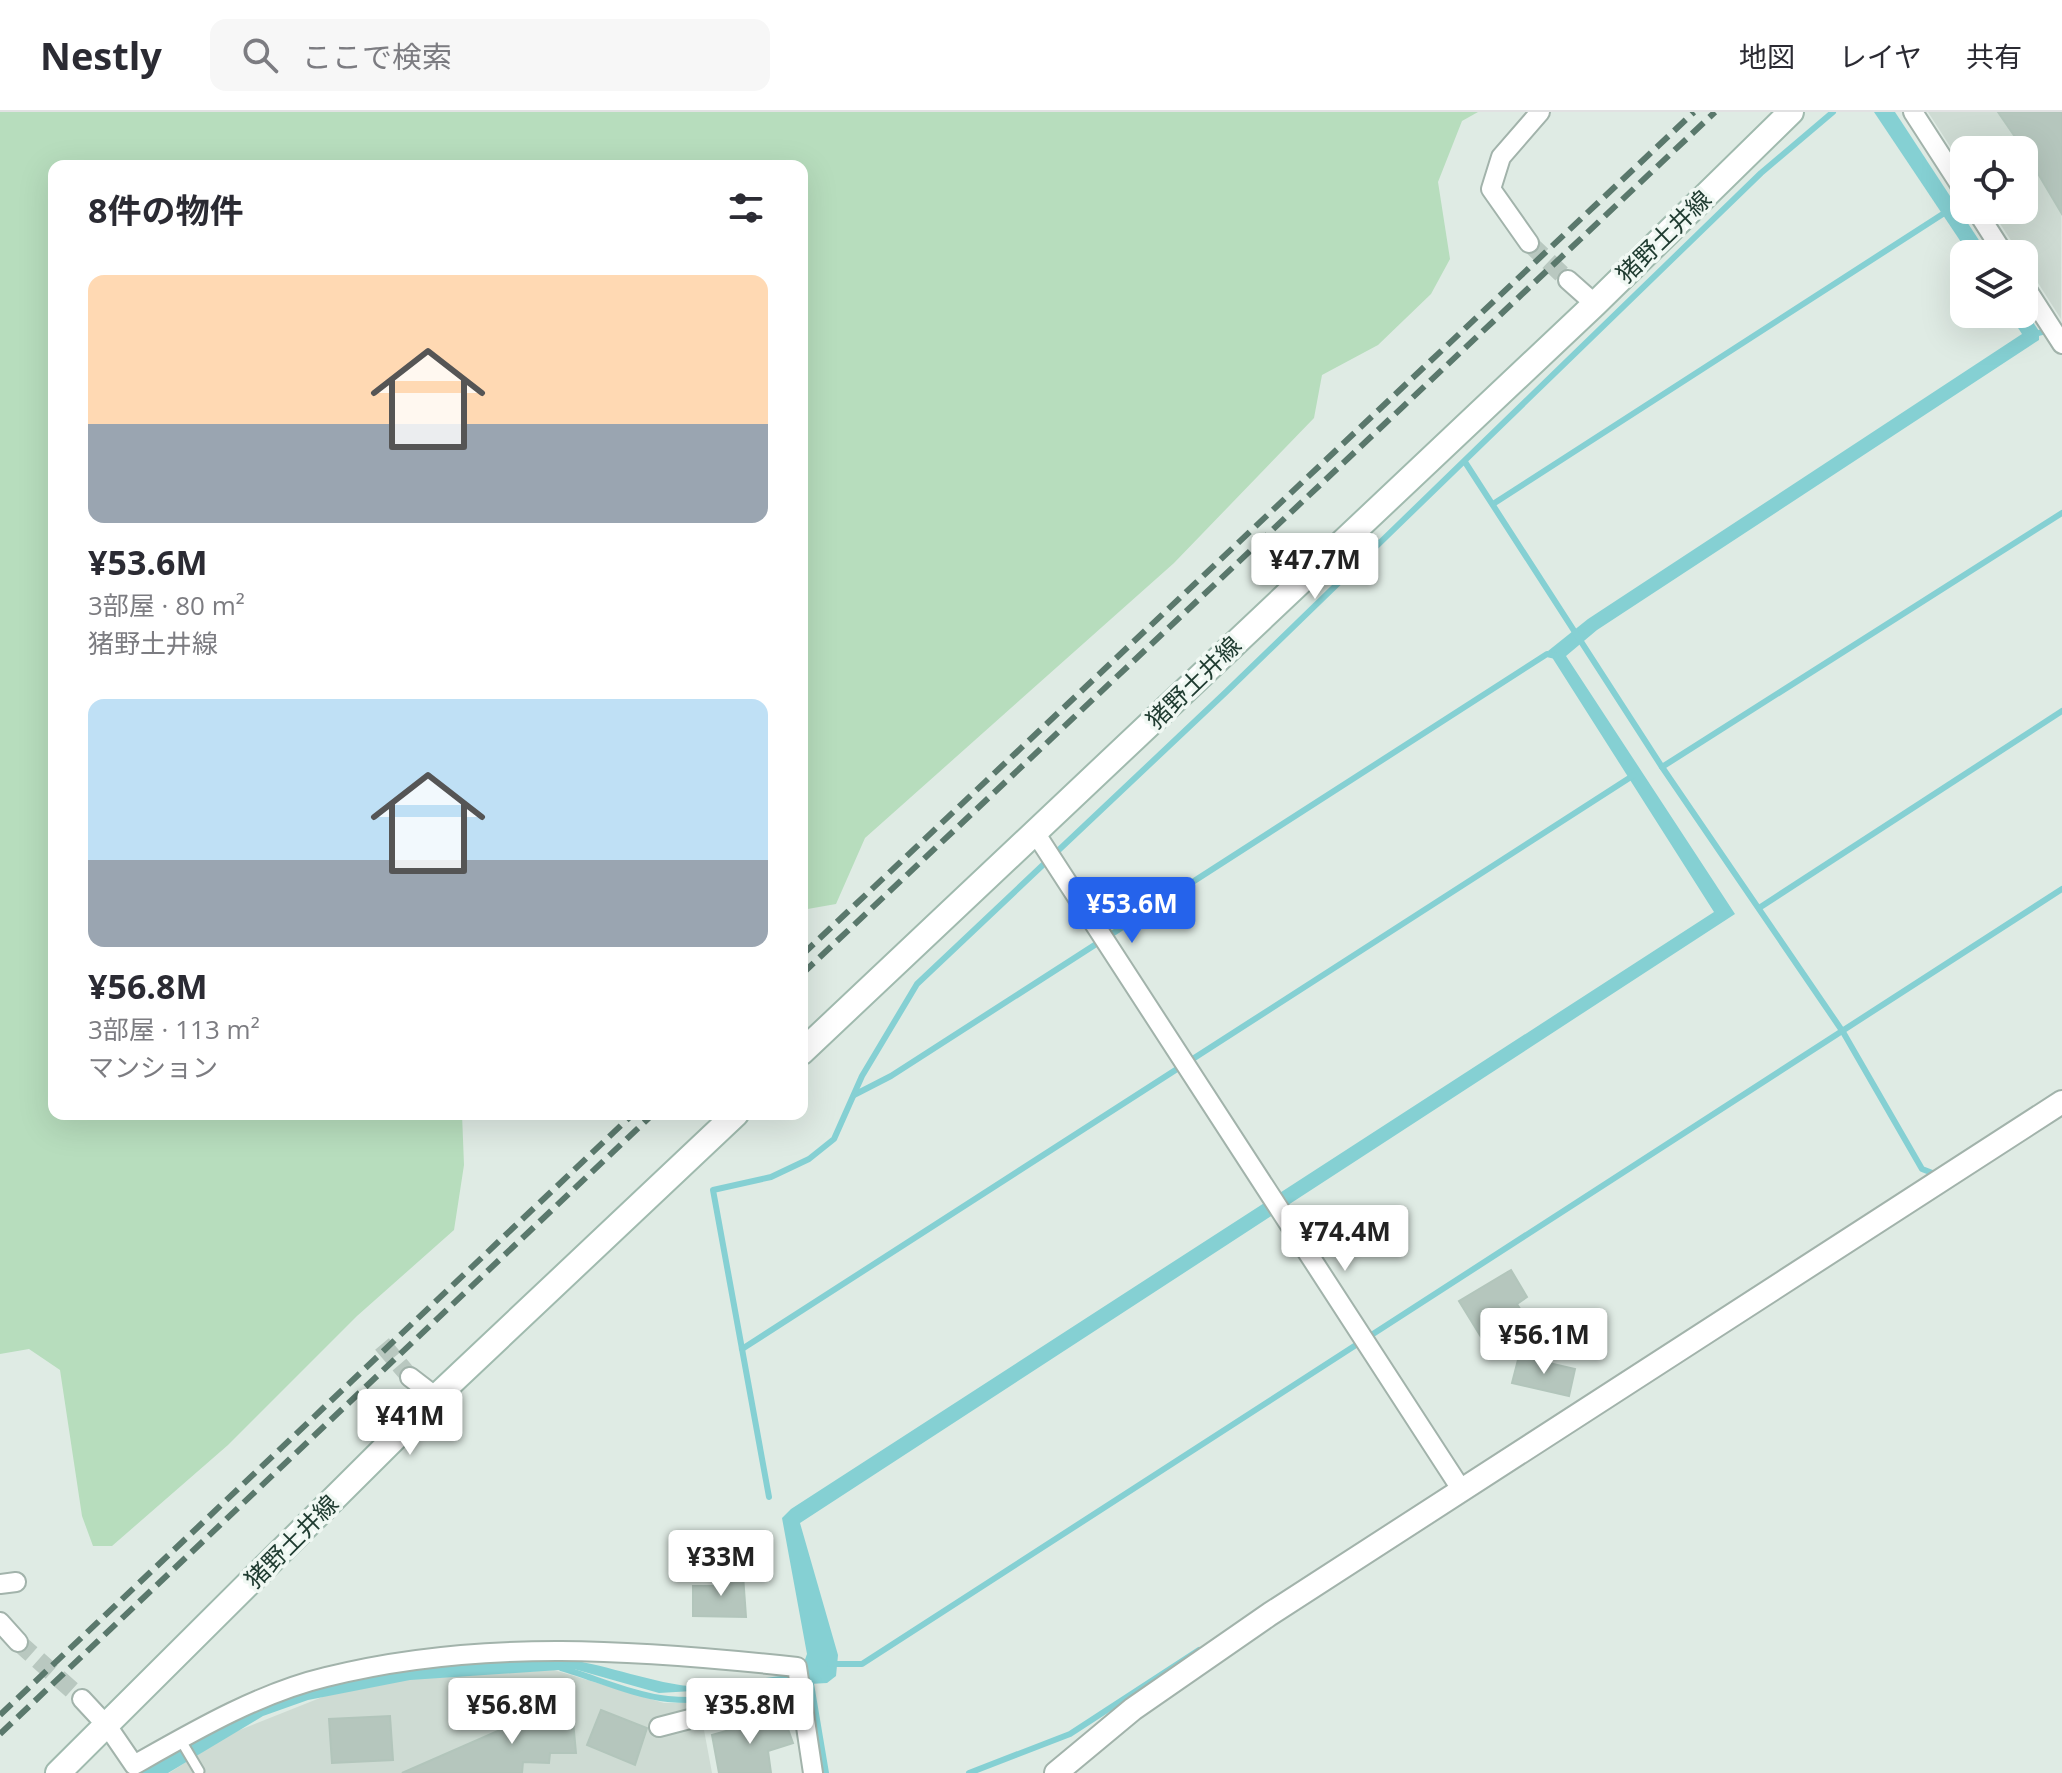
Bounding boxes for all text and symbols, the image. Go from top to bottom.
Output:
search box [210,19,770,91]
text: Nestly [40,29,162,81]
icon: search [238,33,282,77]
text: ここで検索 [302,36,452,77]
text: 地図 [1739,37,1795,75]
text: レイヤ [1839,37,1922,75]
text: 共有 [1966,37,2022,75]
map controls [1950,136,2038,328]
button: locate [1950,136,2038,224]
street label: 猪野土井線 [1608,182,1718,289]
icon: filters [724,186,768,230]
text: 8件の物件 [88,187,243,233]
button: layers [1950,240,2038,328]
icon: home [356,327,500,471]
pin: ¥47.7M [1250,533,1380,601]
text: ¥53.6M [88,539,208,585]
text: ¥47.7M [1269,541,1361,577]
text: 3部屋 · 80 m² [88,587,245,623]
text: 猪野土井線 [88,625,218,661]
street label: 猪野土井線 [1138,628,1248,735]
icon: home [356,751,500,895]
pin: ¥53.6M [1067,877,1197,945]
text: ¥53.6M [1086,885,1178,921]
text: ¥56.8M [88,963,208,1009]
text: 3部屋 · 113 m² [88,1011,260,1047]
text: マンション [88,1049,218,1085]
pin: ¥74.4M [1280,1205,1410,1273]
text: ¥74.4M [1299,1213,1391,1249]
pin: ¥56.1M [1479,1308,1609,1376]
text: ¥56.1M [1498,1316,1590,1352]
pin: ¥41M [363,1389,457,1457]
text: ¥41M [375,1397,445,1433]
street label: 猪野土井線 [237,1487,345,1595]
pin: ¥33M [674,1530,768,1598]
text: ¥33M [686,1538,756,1574]
pin: ¥56.8M [447,1678,577,1746]
pin: ¥35.8M [685,1678,815,1746]
text: ¥56.8M [466,1686,558,1722]
text: ¥35.8M [704,1686,796,1722]

